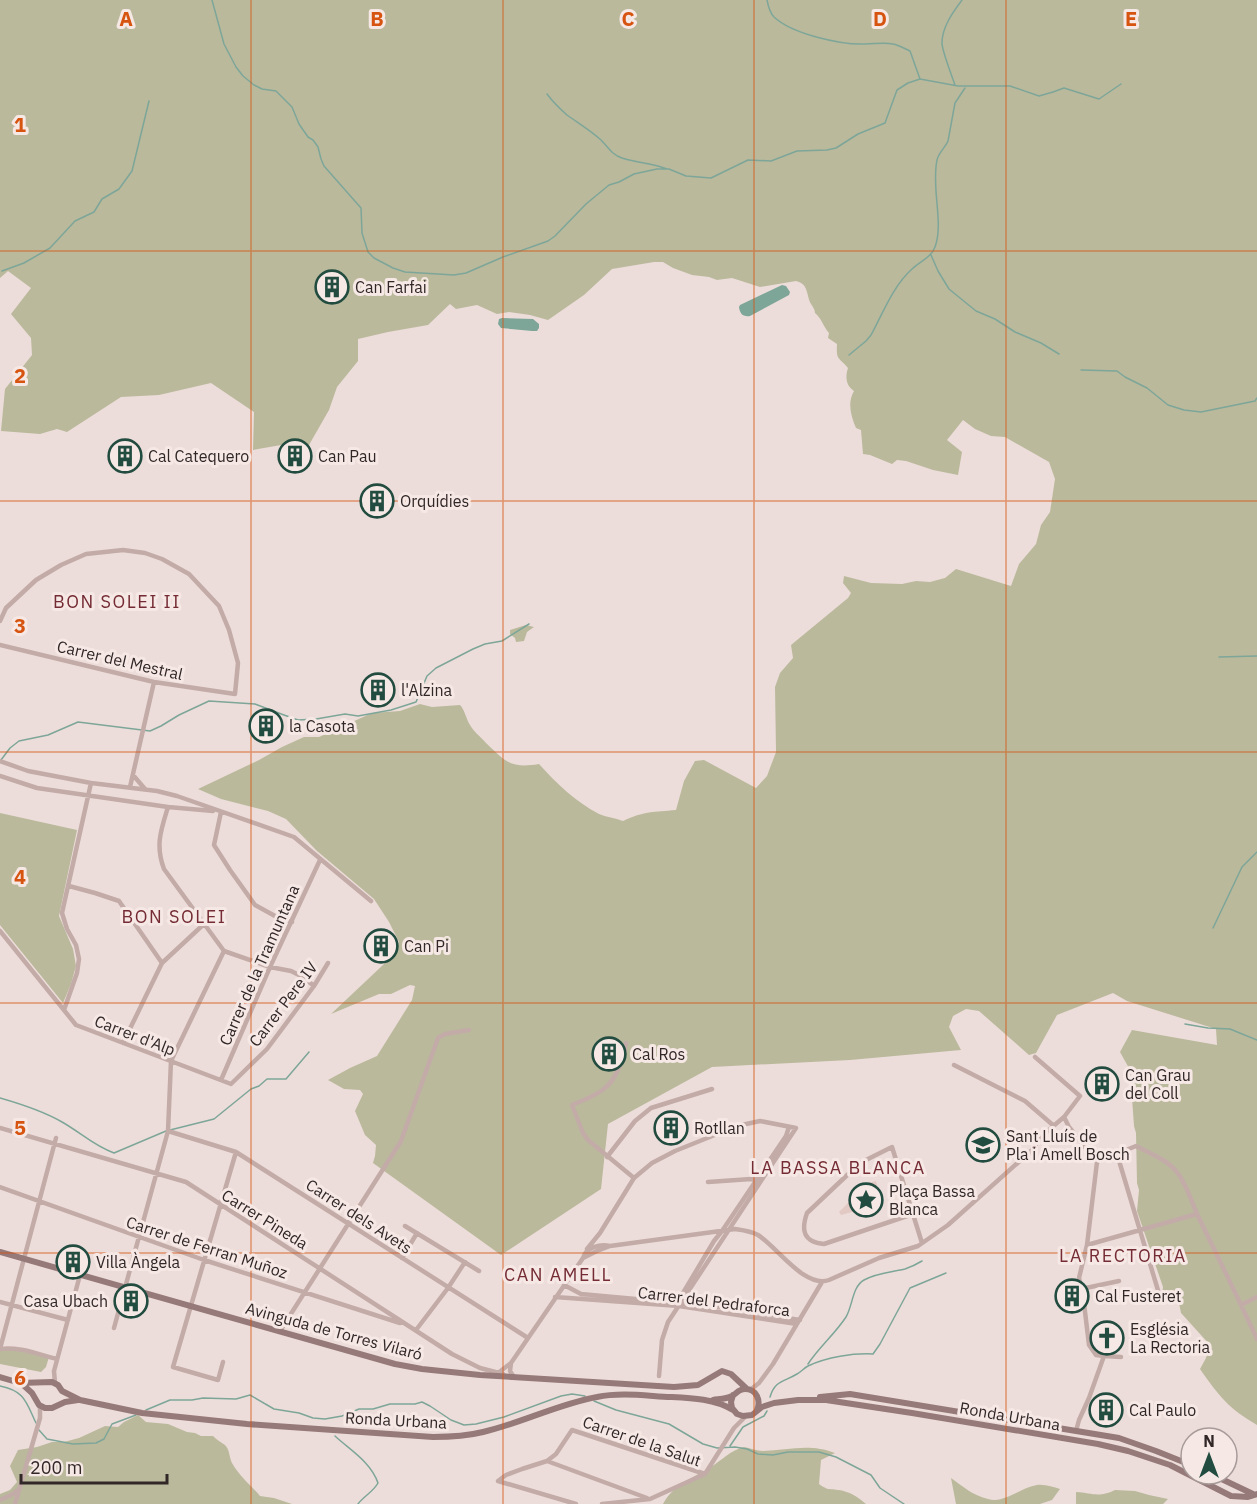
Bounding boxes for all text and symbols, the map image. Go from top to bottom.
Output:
text: A [119,5,133,32]
text: B [370,5,384,32]
text: C [621,5,635,32]
text: D [873,5,887,32]
text: E [1125,5,1137,32]
text: 1 [14,111,26,138]
building icon: Can Farfai [314,269,350,305]
place label: Can Farfai [355,277,427,297]
text: 2 [14,362,26,389]
building icon: Cal Catequero [107,438,143,474]
building icon: Can Pau [277,438,313,474]
place label: Cal Catequero [148,446,249,466]
place label: Can Pau [318,446,377,466]
building icon: Orquídies [359,483,395,519]
place label: Orquídies [400,491,469,511]
district label: BON SOLEI II [53,590,181,613]
text: 3 [14,612,26,639]
street label: Carrer del Mestral [55,636,185,684]
building icon: l'Alzina [360,672,396,708]
place label: l'Alzina [401,680,453,700]
building icon: la Casota [248,708,284,744]
place label: la Casota [289,716,356,736]
text: 4 [14,863,26,890]
street label: Carrer de la Tramuntana [215,881,304,1048]
district label: BON SOLEI [122,905,226,928]
building icon: Can Pi [363,928,399,964]
place label: Can Pi [404,936,449,956]
street label: Carrer Pere IV [245,957,322,1050]
street label: Carrer d'Alp [92,1010,178,1060]
building icon: Cal Ros [591,1036,627,1072]
place label: Cal Ros [632,1044,685,1064]
place label: Can Grau del Coll [1125,1065,1191,1103]
building icon: Can Grau del Coll [1084,1066,1120,1102]
building icon: Rotllan [653,1110,689,1146]
text: 5 [14,1114,26,1141]
place label: Rotllan [694,1118,745,1138]
place label: Sant Lluís de Pla i Amell Bosch [1006,1126,1130,1164]
school or university icon: Sant Lluís de Pla i Amell Bosch [965,1127,1001,1163]
district label: LA BASSA BLANCA [750,1156,926,1179]
street label: Carrer dels Avets [302,1174,416,1258]
place label: Plaça Bassa Blanca [889,1181,975,1219]
place icon: Plaça Bassa Blanca [848,1182,884,1218]
street label: Carrer Pineda [218,1185,312,1254]
street label: Carrer de Ferran Muñoz [124,1211,290,1283]
building icon: Villa Àngela [55,1244,91,1280]
district label: LA RECTORIA [1059,1244,1187,1267]
place label: Villa Àngela [96,1251,181,1272]
district label: CAN AMELL [504,1263,612,1286]
building icon: Cal Fusteret [1054,1278,1090,1314]
street label: Carrer del Pedraforca [637,1282,792,1320]
building icon: Casa Ubach [113,1283,149,1319]
place label: Cal Fusteret [1095,1286,1181,1306]
place label: Casa Ubach [24,1291,108,1311]
street label: Avinguda de Torres Vilaró [243,1298,425,1364]
place label: Església La Rectoria [1130,1319,1211,1357]
church icon: Església La Rectoria [1089,1320,1125,1356]
text: 6 [14,1364,26,1391]
building icon: Cal Paulo [1088,1392,1124,1428]
street label: Ronda Urbana [958,1397,1062,1435]
place label: Cal Paulo [1129,1400,1196,1420]
street label: Ronda Urbana [345,1407,448,1433]
street label: Carrer de la Salut [580,1411,704,1471]
north arrow [1179,1426,1239,1486]
text: N [1203,1431,1215,1451]
scale bar [21,1447,166,1485]
text: 200 m [30,1456,82,1479]

